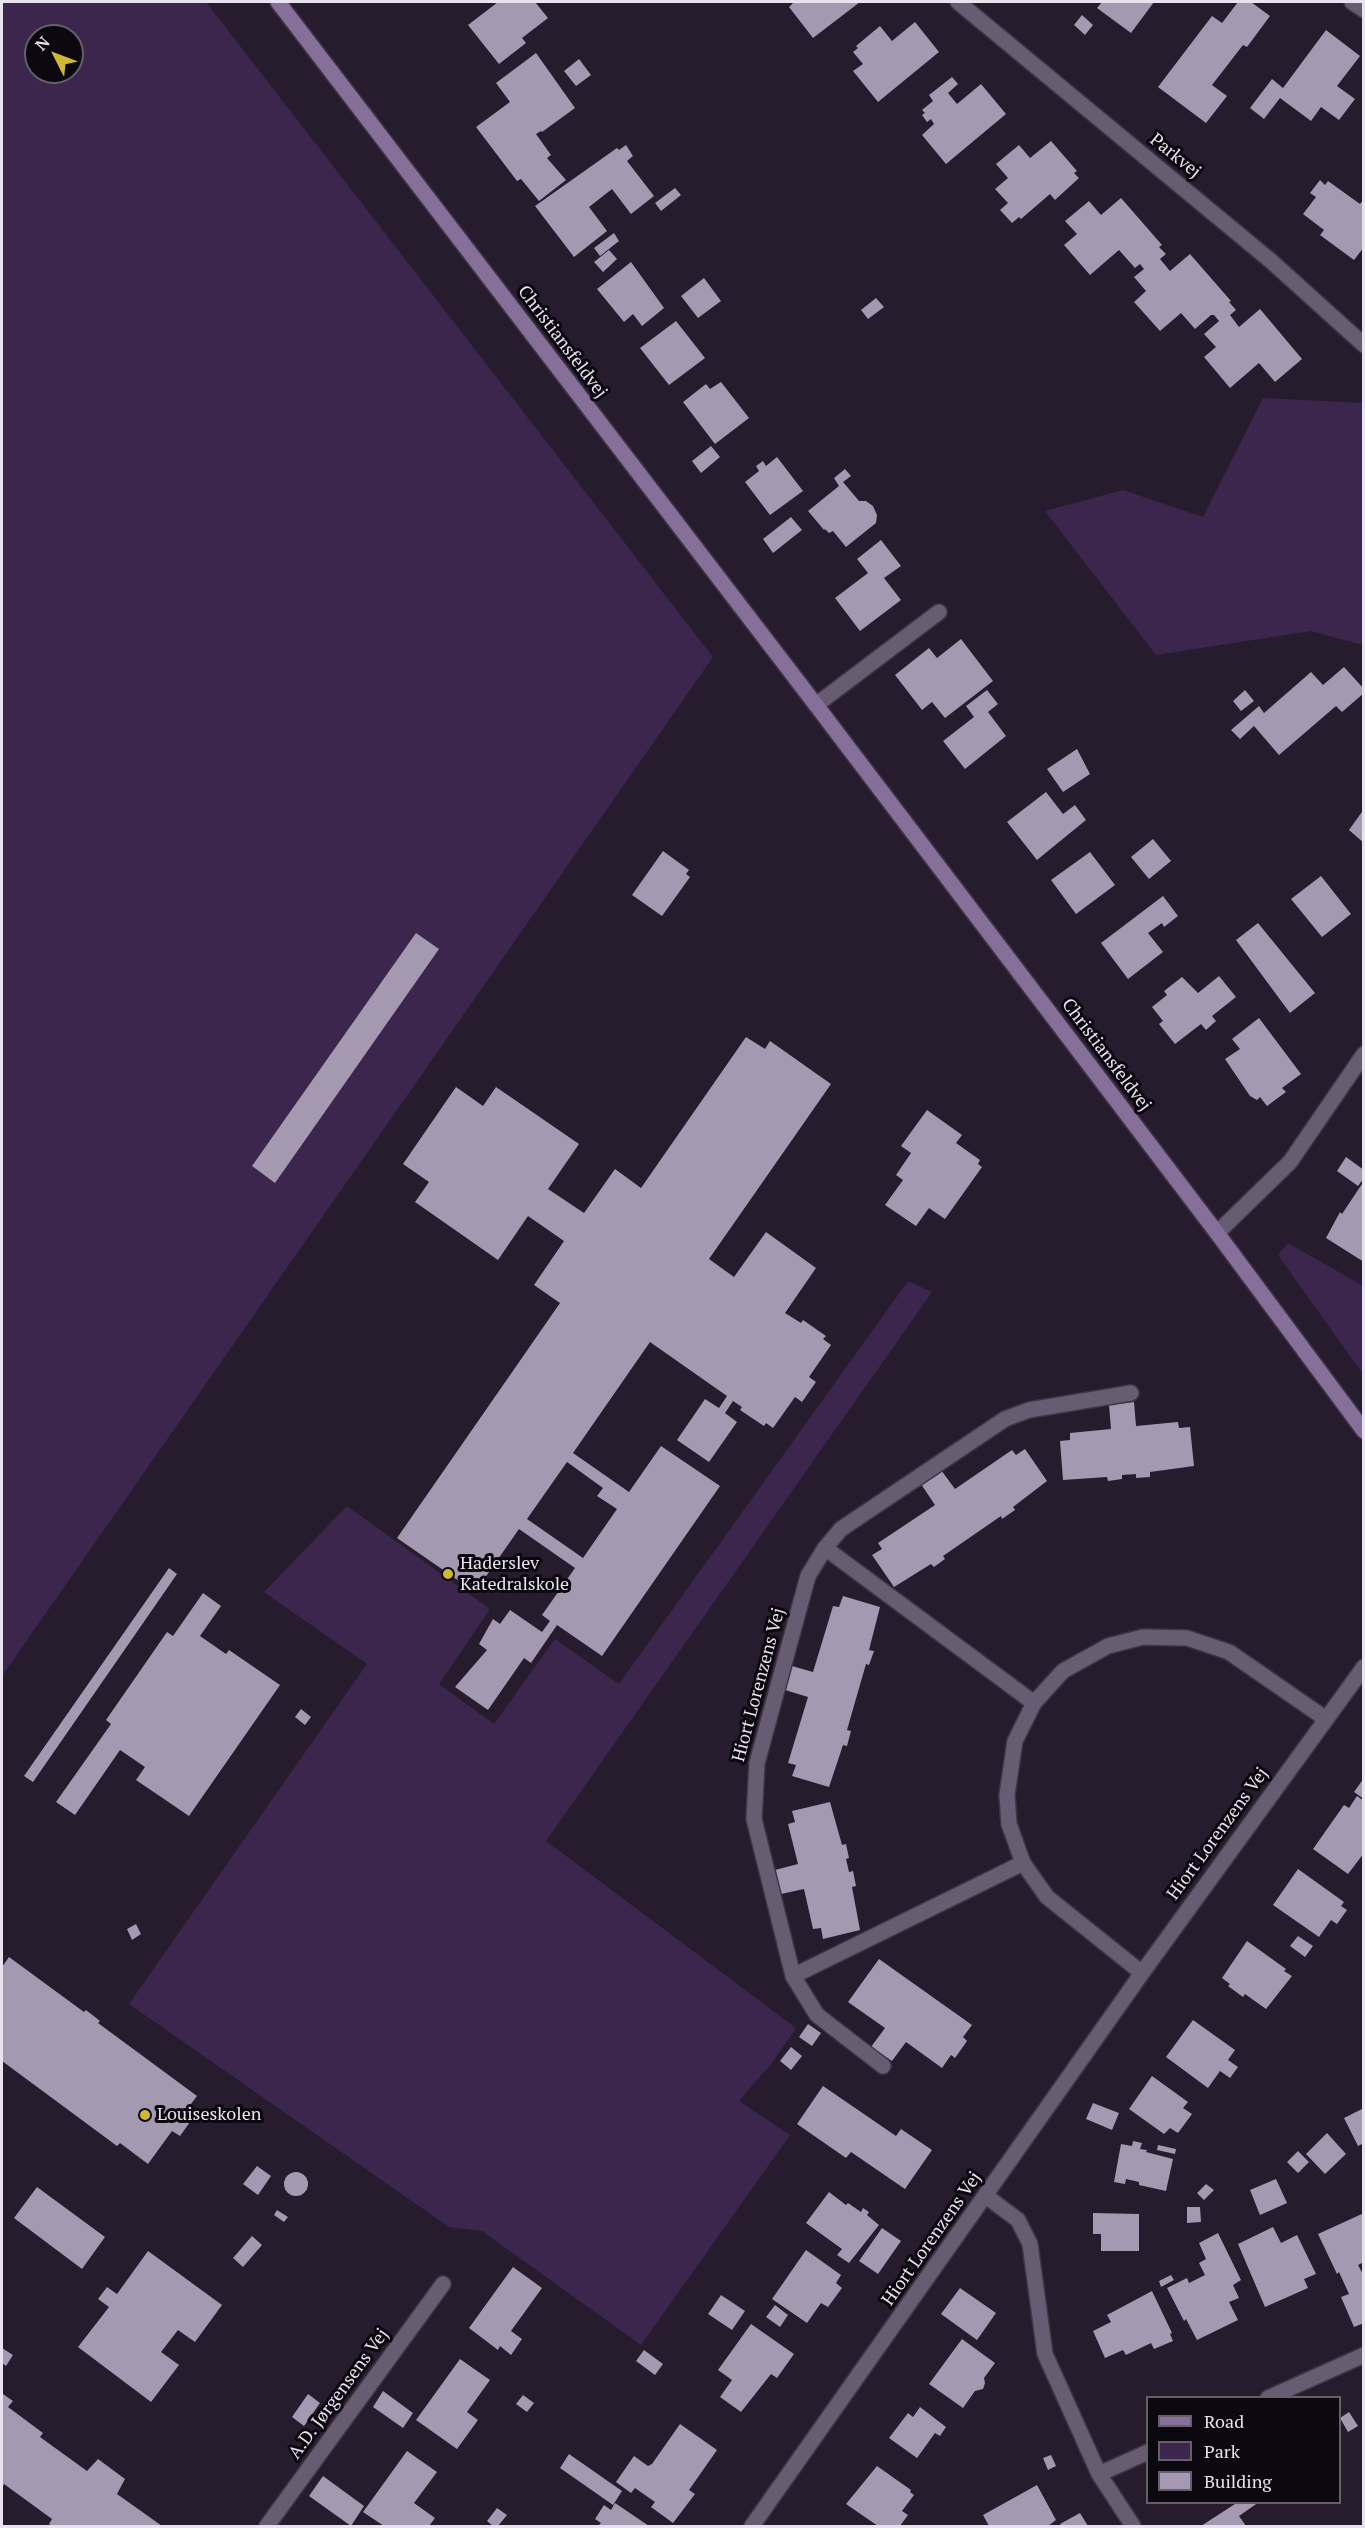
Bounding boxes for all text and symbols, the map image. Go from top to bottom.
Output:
north arrow [24,24,84,84]
text: N [30,31,54,55]
street label: Parkvej [1145,129,1205,183]
street label: Christiansfeldvej [513,281,611,403]
street label: Christiansfeldvej [1057,994,1155,1116]
place label: Haderslev Katedralskole [460,1553,569,1596]
marker: Haderslev Katedralskole [441,1567,455,1581]
street label: Hiort Lorenzens Vej [728,1606,790,1764]
street label: Hiort Lorenzens Vej [1163,1764,1273,1904]
place label: Louiseskolen [157,2104,261,2126]
marker: Louiseskolen [138,2108,152,2122]
street label: Hiort Lorenzens Vej [878,2168,986,2310]
street label: A.D. Jørgensens Vej [284,2325,394,2463]
legend [1146,2396,1341,2504]
text: Road [1204,2409,1244,2433]
text: Park [1204,2439,1240,2463]
text: Building [1204,2469,1272,2493]

